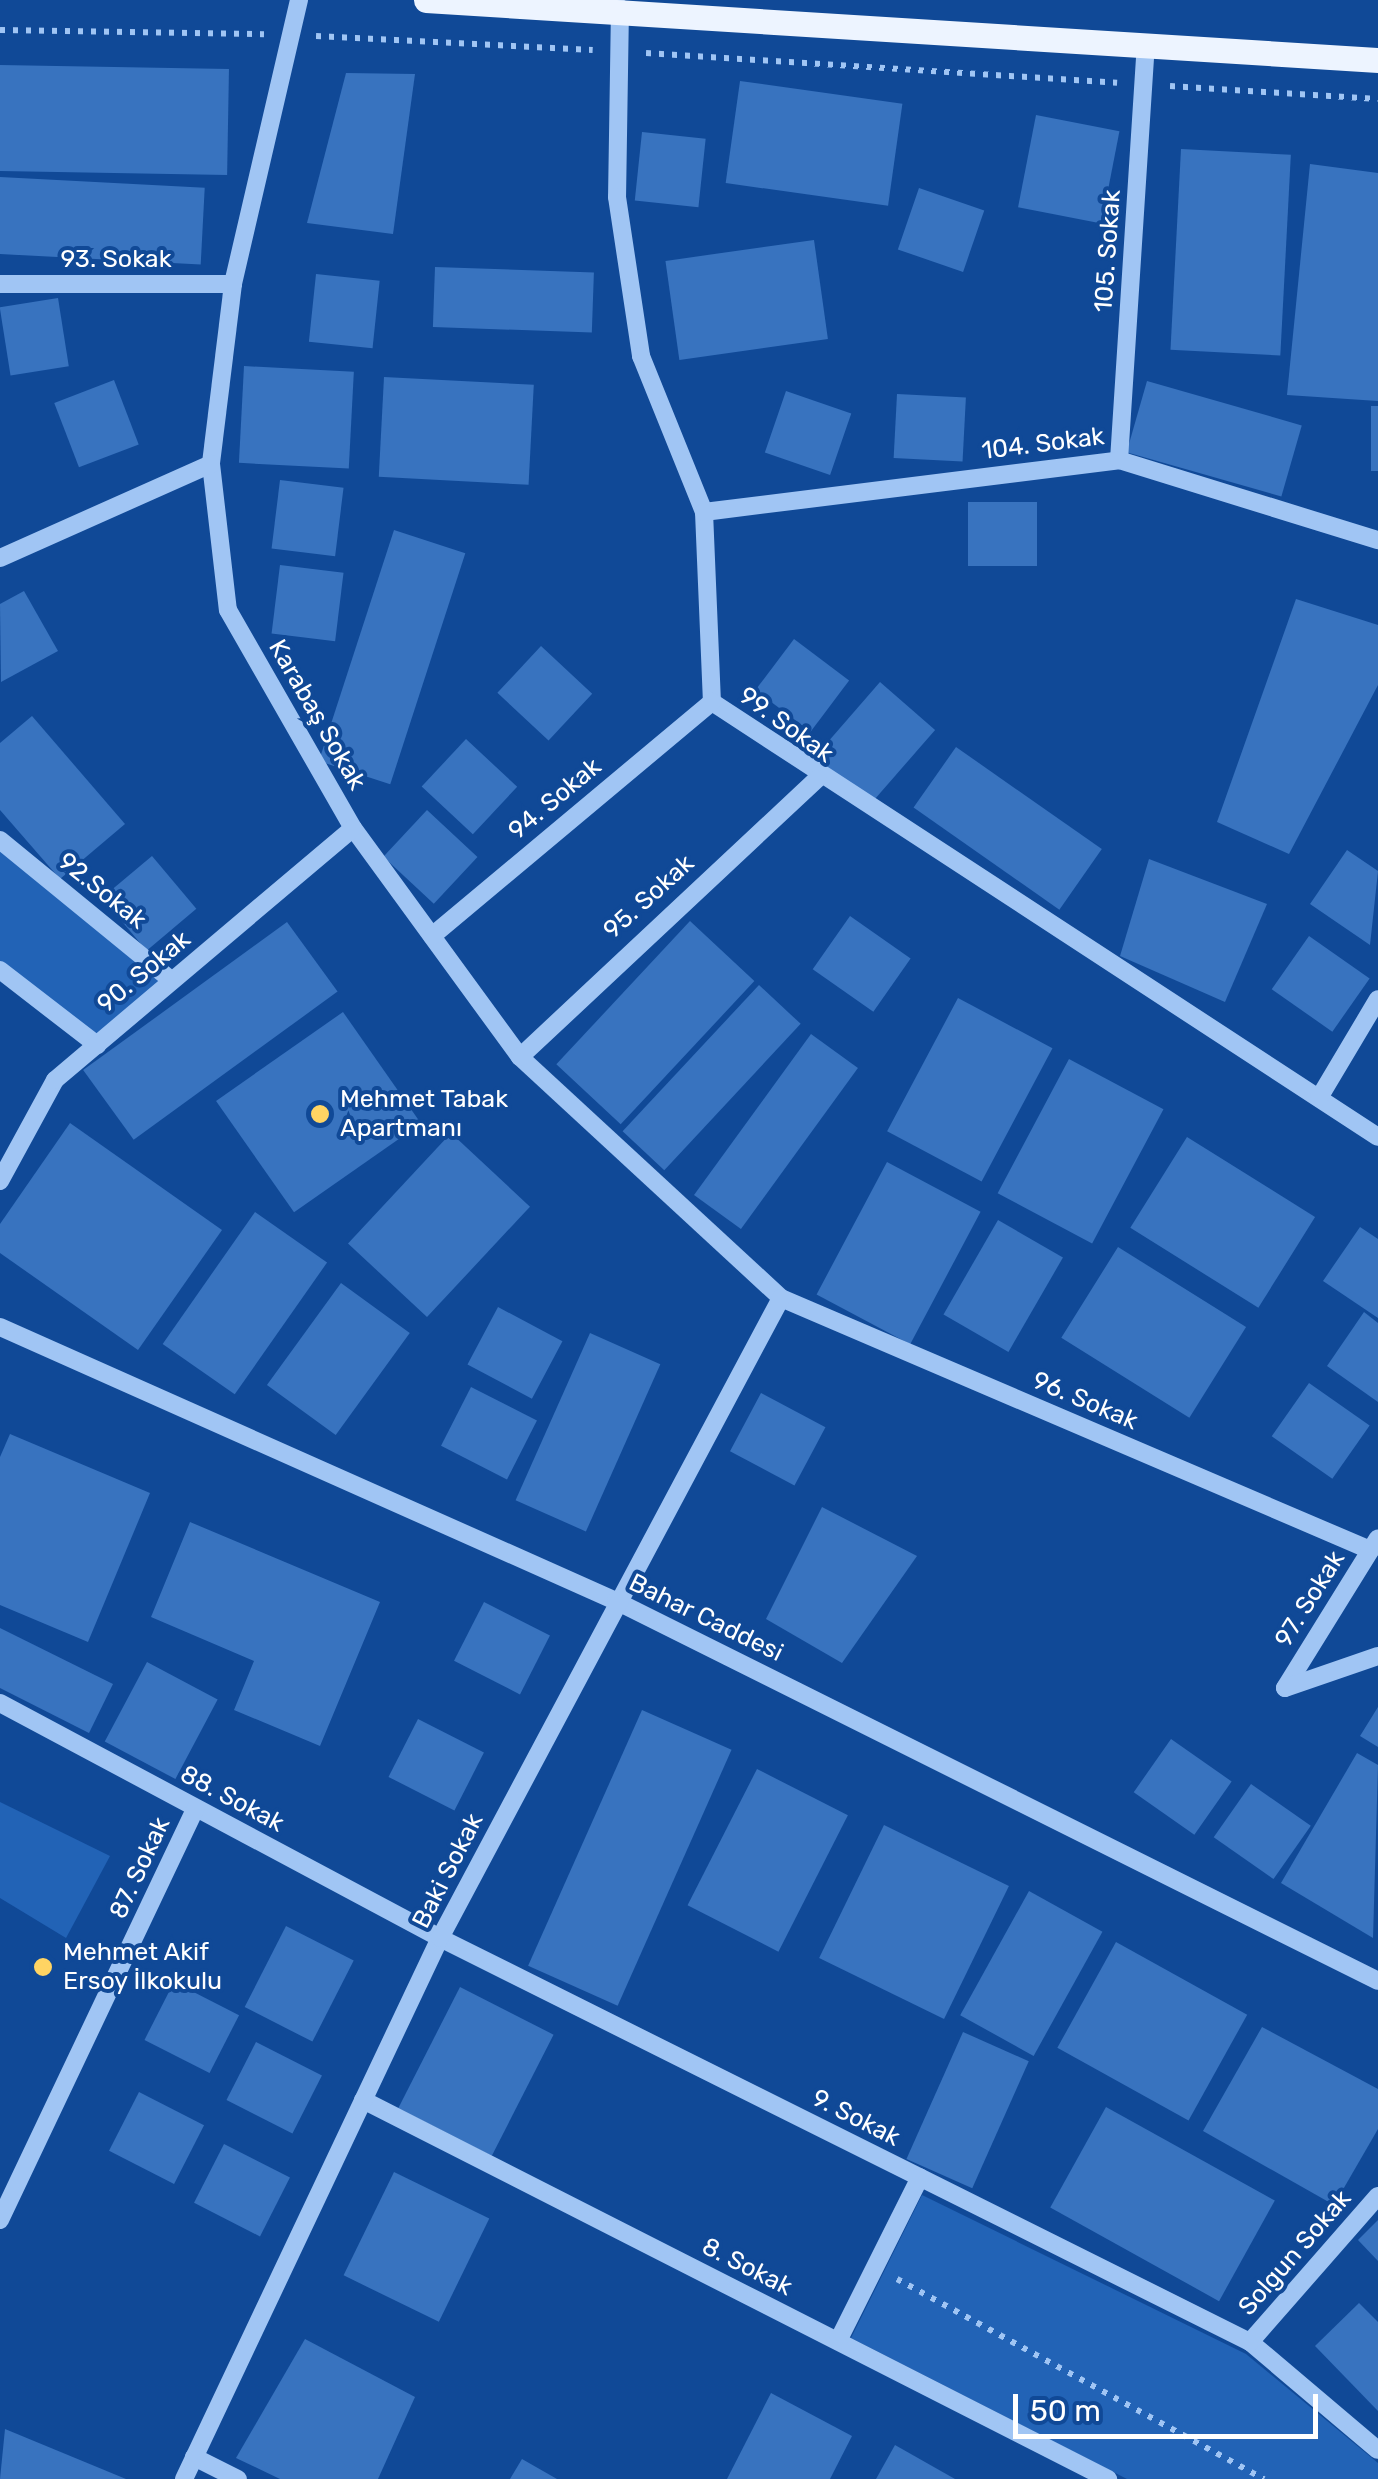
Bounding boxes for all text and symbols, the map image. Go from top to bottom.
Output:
street label: 105. Sokak [1089,189,1127,313]
street label: 93. Sokak [60,244,172,274]
street label: 104. Sokak [980,422,1106,466]
street label: Karabaş Sokak [262,635,372,795]
street label: 99. Sokak [733,681,839,769]
street label: 94. Sokak [503,752,607,846]
street label: 92.Sokak [52,846,152,936]
street label: 95. Sokak [598,849,700,945]
street label: 90. Sokak [91,925,197,1019]
place label: Mehmet Tabak Apartmanı [340,1085,509,1144]
marker: Mehmet Tabak Apartmanı [309,1103,331,1125]
street label: 96. Sokak [1028,1365,1142,1437]
street label: 97. Sokak [1269,1545,1351,1653]
street label: Bahar Caddesi [624,1568,788,1668]
street label: 88. Sokak [175,1759,289,1839]
street label: Baki Sokak [406,1809,490,1933]
street label: 87. Sokak [103,1812,177,1924]
place label: Mehmet Akif Ersoy İlkokulu [63,1938,223,1997]
marker: Mehmet Akif Ersoy İlkokulu [32,1956,54,1978]
street label: 9. Sokak [807,2083,905,2153]
street label: Solgun Sokak [1232,2184,1358,2322]
street label: 8. Sokak [697,2232,797,2302]
scale bar [1018,2374,1323,2436]
text: 50 m [1030,2393,1101,2429]

